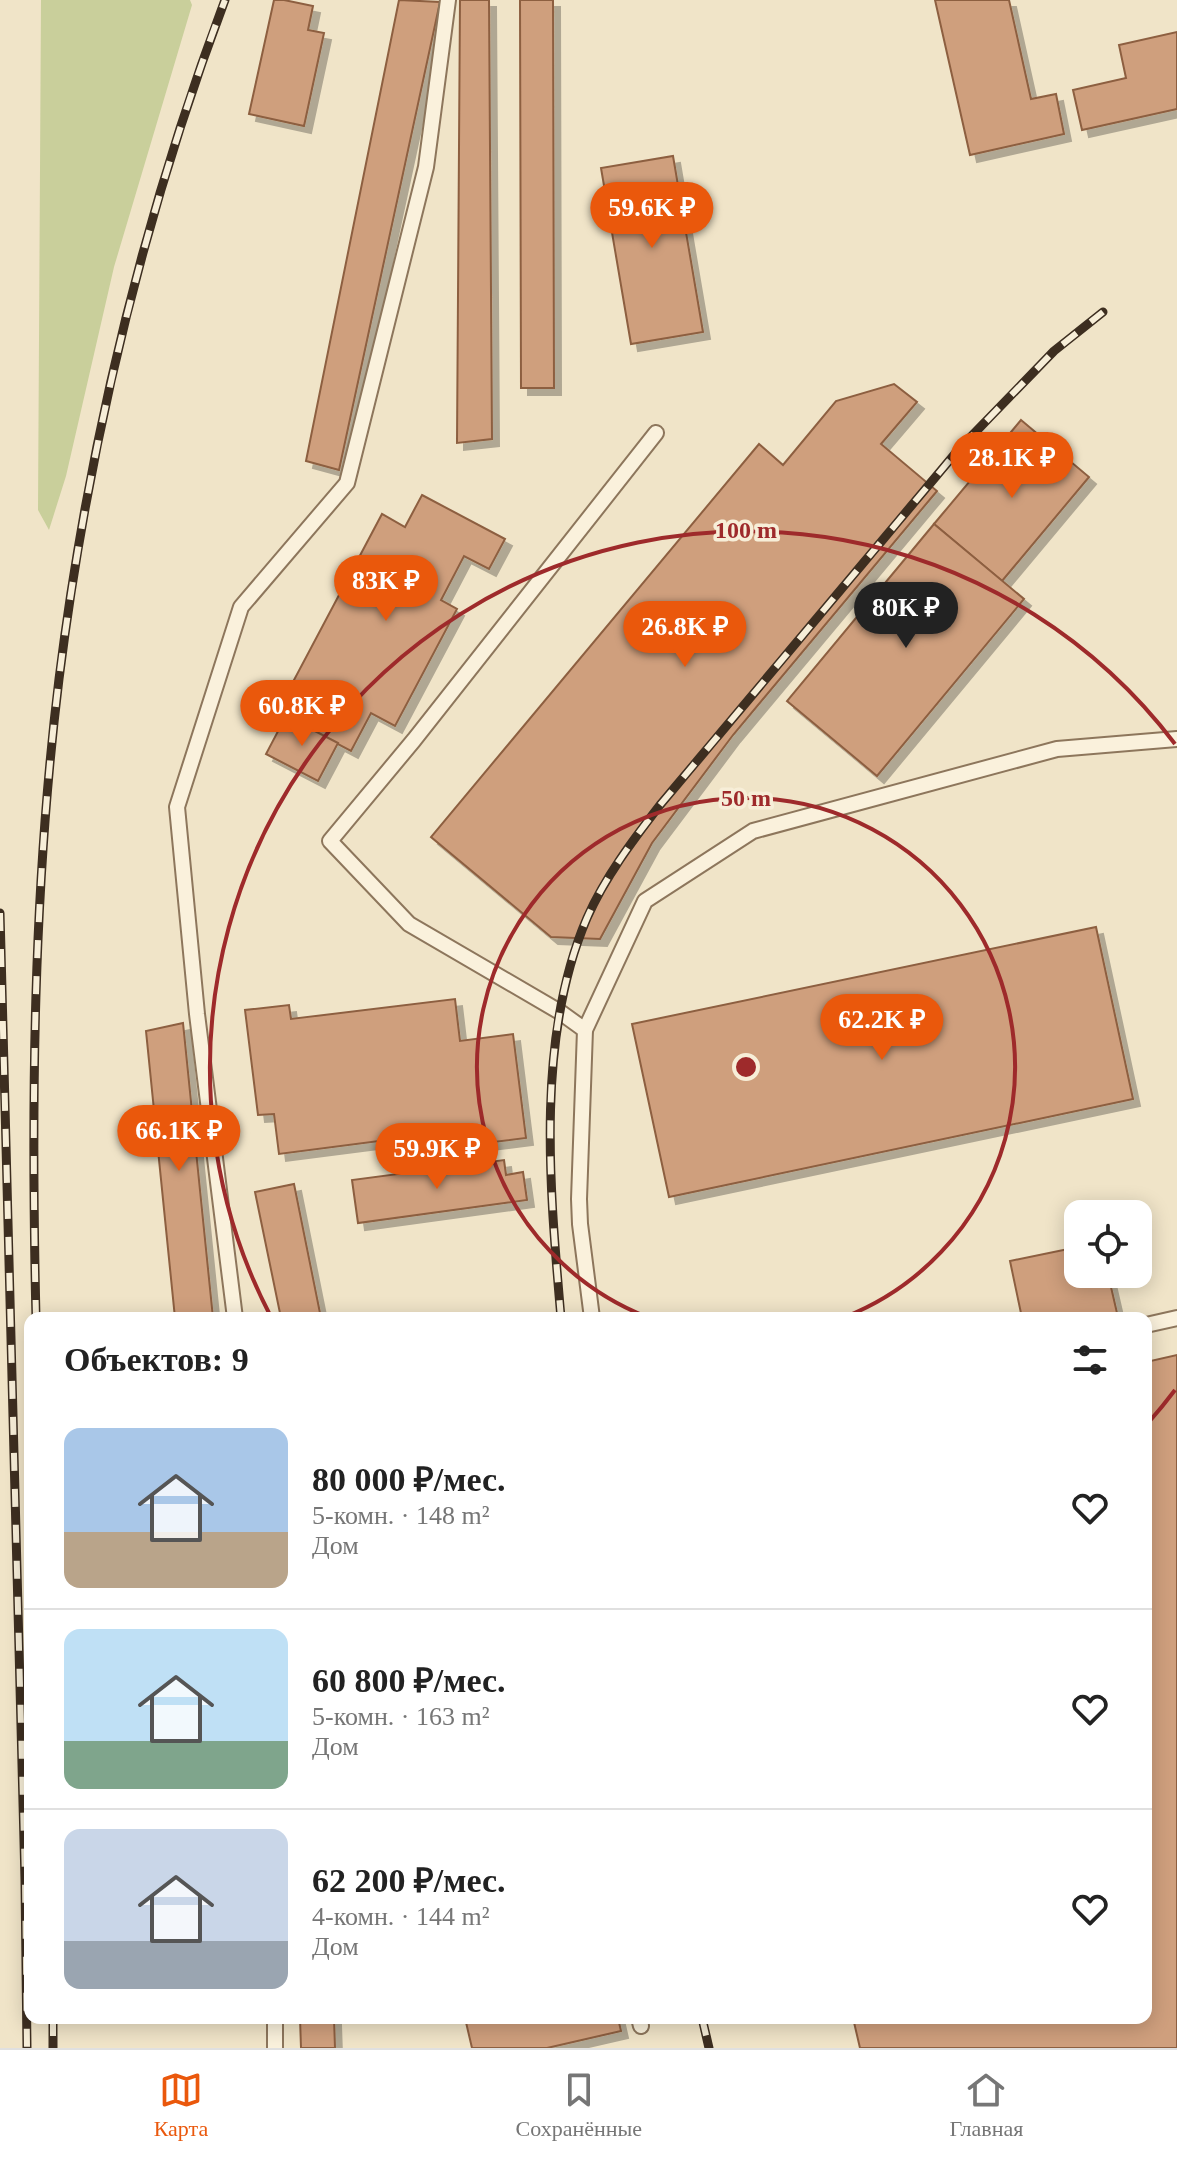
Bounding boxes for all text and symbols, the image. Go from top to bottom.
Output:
pin: 59.6K ₽ [578,182,726,250]
text: 59.6K ₽ [608,193,696,222]
pin: 28.1K ₽ [938,432,1086,500]
text: 28.1K ₽ [968,443,1056,472]
text: 100 m [715,517,777,543]
pin: 83K ₽ [330,555,442,623]
text: 83K ₽ [352,566,420,595]
pin: 80K ₽ [850,582,962,650]
text: 80K ₽ [872,593,940,622]
pin: 26.8K ₽ [611,601,759,669]
text: 26.8K ₽ [641,612,729,641]
pin: 60.8K ₽ [228,680,376,748]
text: 60.8K ₽ [258,691,346,720]
text: 50 m [721,785,771,811]
pin: 62.2K ₽ [808,994,956,1062]
text: 62.2K ₽ [838,1005,926,1034]
centre of rings [732,1053,760,1081]
pin: 66.1K ₽ [105,1105,253,1173]
text: 66.1K ₽ [135,1116,223,1145]
pin: 59.9K ₽ [363,1123,511,1191]
text: 59.9K ₽ [393,1134,481,1163]
map controls [1064,1200,1152,1288]
button: locate [1064,1200,1152,1288]
icon: filters [1068,1338,1112,1382]
text: Объектов: 9 [64,1341,249,1378]
icon: home [128,1460,224,1556]
text: 80 000 ₽/мес. [312,1461,506,1498]
icon: heart [1068,1486,1112,1530]
text: 5-комн. · 148 m² [312,1501,490,1530]
text: Дом [312,1531,359,1560]
icon: home [128,1661,224,1757]
text: 60 800 ₽/мес. [312,1662,506,1699]
icon: heart [1068,1687,1112,1731]
text: 5-комн. · 163 m² [312,1702,490,1731]
text: Дом [312,1732,359,1761]
icon: home [128,1861,224,1957]
text: 62 200 ₽/мес. [312,1862,506,1899]
icon: heart [1068,1887,1112,1931]
text: 4-комн. · 144 m² [312,1902,490,1931]
text: Дом [312,1932,359,1961]
tab: Карта [154,2068,208,2142]
tab: Сохранённые [516,2068,642,2142]
tab: Главная [949,2068,1023,2142]

